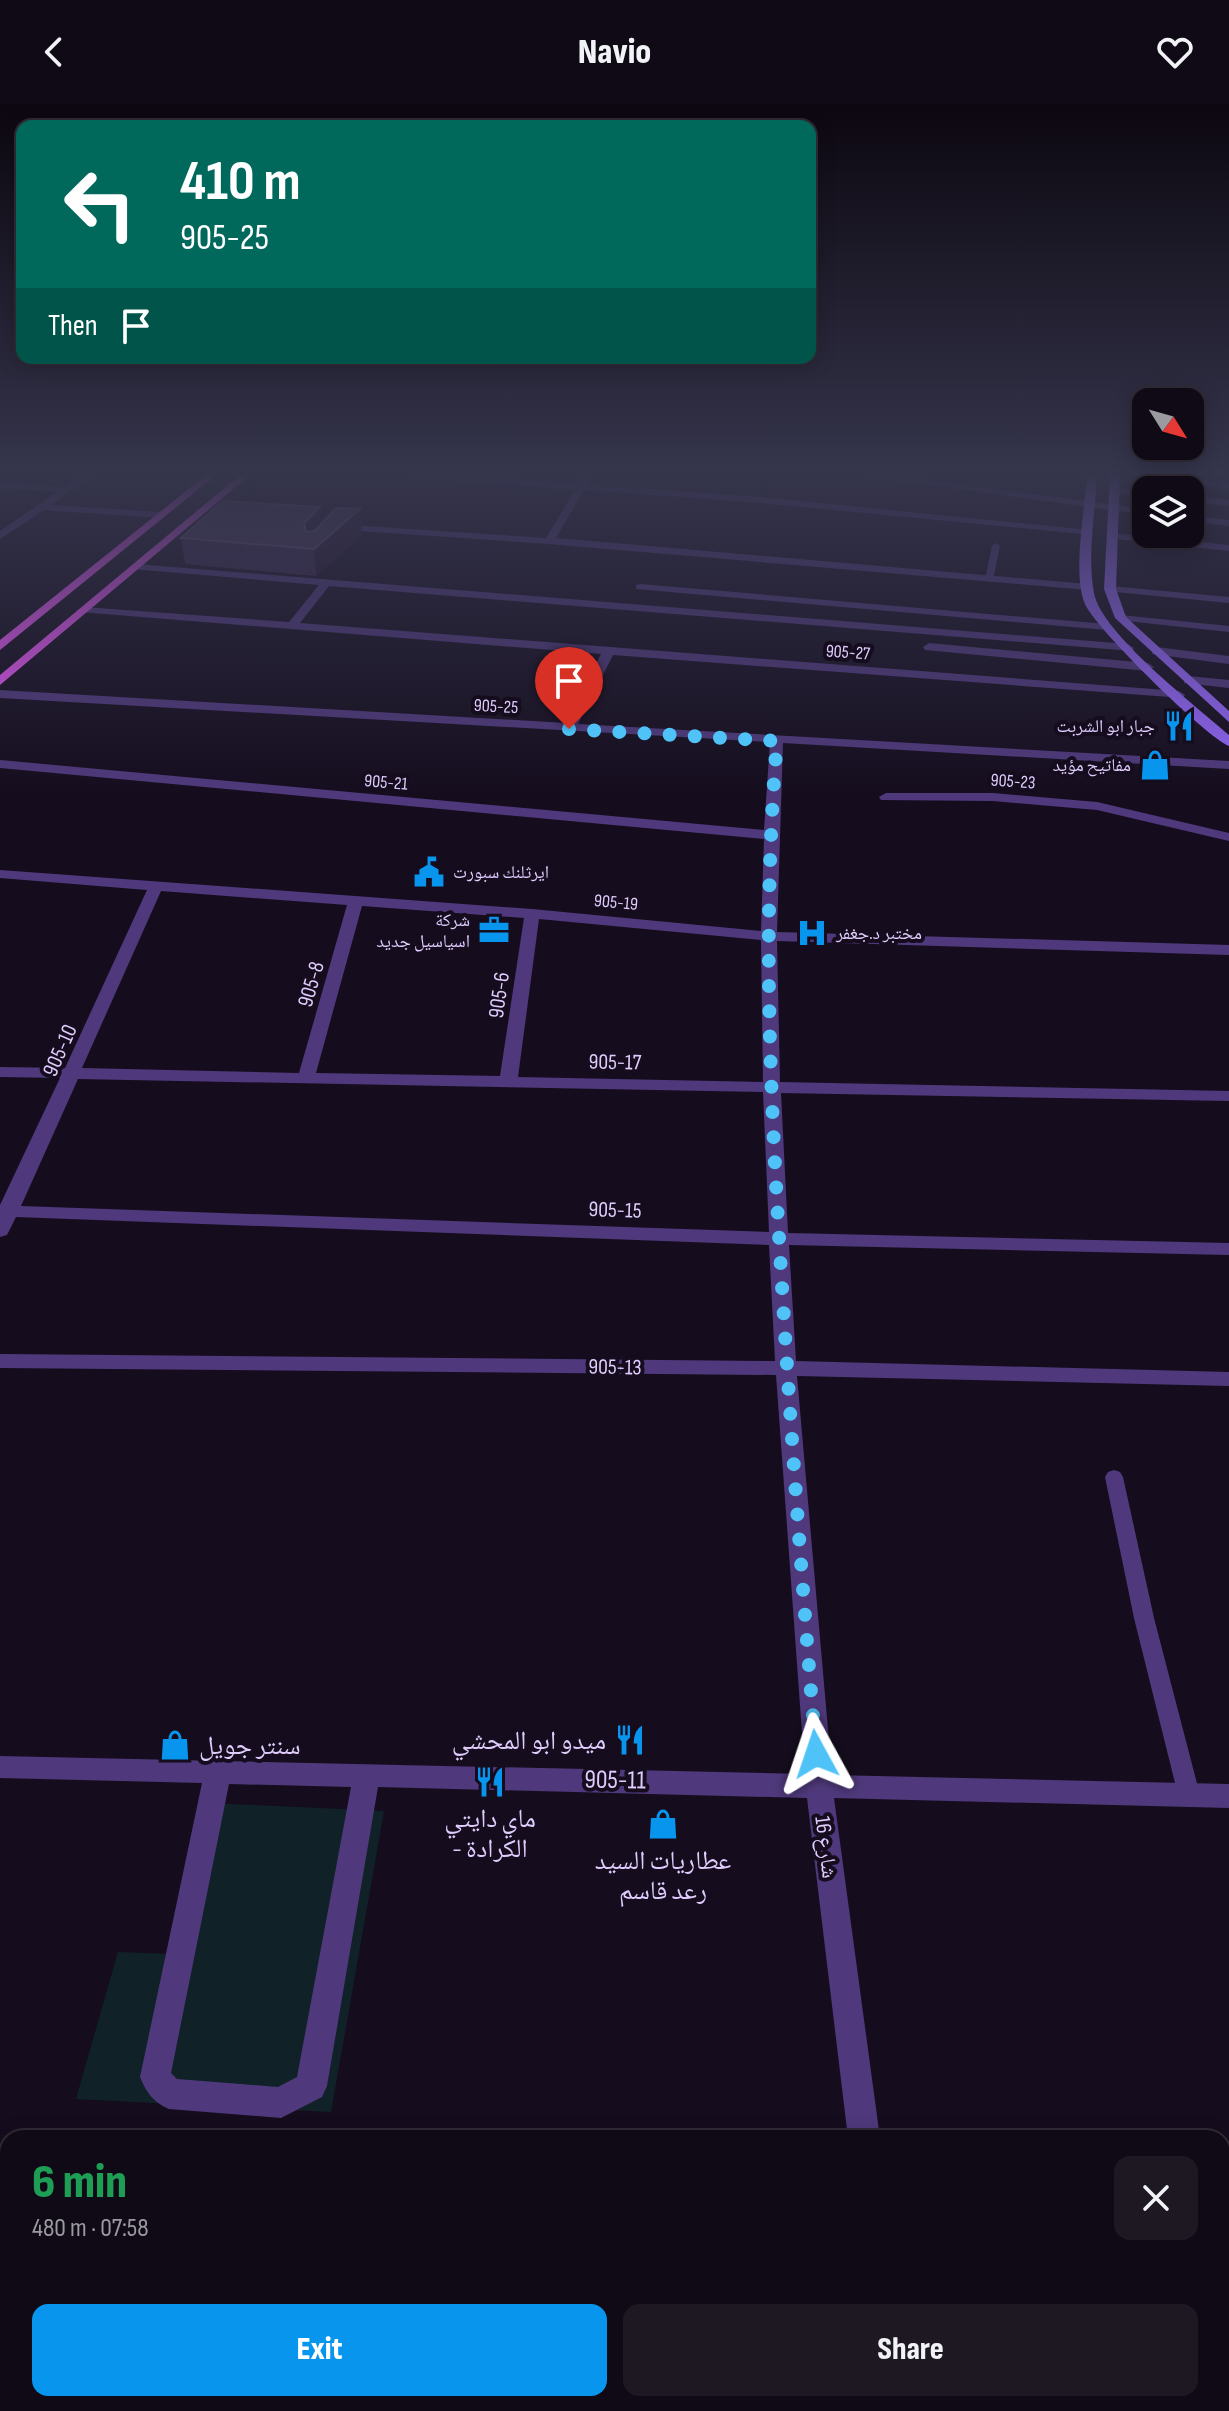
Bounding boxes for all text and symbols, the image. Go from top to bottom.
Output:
icon: back [32,30,76,74]
icon: heart [1153,30,1197,74]
text: Navio [578,31,651,74]
text: 410 m [180,149,301,216]
icon: left [48,152,152,256]
text: 905-25 [180,217,269,260]
icon: arrive [114,304,158,348]
text: Then [48,308,98,344]
north arrow [1132,388,1204,460]
map controls [1132,388,1204,548]
button: layers [1132,476,1204,548]
street label: 905-27 [825,640,872,665]
pin [535,647,603,729]
icon: arrive [547,659,591,703]
street label: 905-25 [473,695,519,718]
restaurant icon: جبار ابو الشربت [1162,709,1196,743]
place label: جبار ابو الشربت [1056,716,1155,737]
shop icon: مفاتيح مؤيد [1138,748,1172,782]
place label: مفاتيح مؤيد [1052,755,1131,777]
street label: 905-23 [990,769,1036,794]
street label: 905-21 [363,770,409,795]
public building icon: ايرثلنك سبورت [412,855,446,889]
place label: ايرثلنك سبورت [453,862,549,883]
street label: 905-19 [593,890,639,915]
place label: شركة اسياسيل جديد [376,910,470,952]
office icon: شركة اسياسيل جديد [477,913,511,947]
hospital icon: مختبر د.جغفر [795,916,829,950]
place label: مختبر د.جغفر [835,923,922,944]
street label: 905-8 [292,959,331,1010]
street label: 905-6 [483,970,516,1020]
street label: 905-10 [37,1020,84,1081]
street label: 905-17 [588,1049,642,1076]
street label: 905-15 [588,1196,642,1225]
street label: 905-13 [588,1354,642,1381]
position arrow [774,1712,858,1796]
restaurant icon: ميدو ابو المحشي [613,1723,647,1757]
place label: ميدو ابو المحشي [452,1726,606,1761]
shop icon: سنتر جويل [158,1728,192,1762]
place label: سنتر جويل [199,1731,301,1762]
street label: 905-11 [584,1764,646,1797]
restaurant icon: ماي دايتي - الكرادة [473,1765,507,1799]
place label: ماي دايتي - الكرادة [444,1804,536,1865]
shop icon: عطاريات السيد رعد قاسم [646,1807,680,1841]
street label: شارع 16 [808,1814,843,1880]
place label: عطاريات السيد رعد قاسم [595,1846,731,1907]
text: 6 min [32,2154,127,2211]
button: close [1114,2156,1198,2240]
text: 480 m · 07:58 [32,2213,149,2244]
button: Exit [32,2304,607,2396]
button: Share [623,2304,1198,2396]

